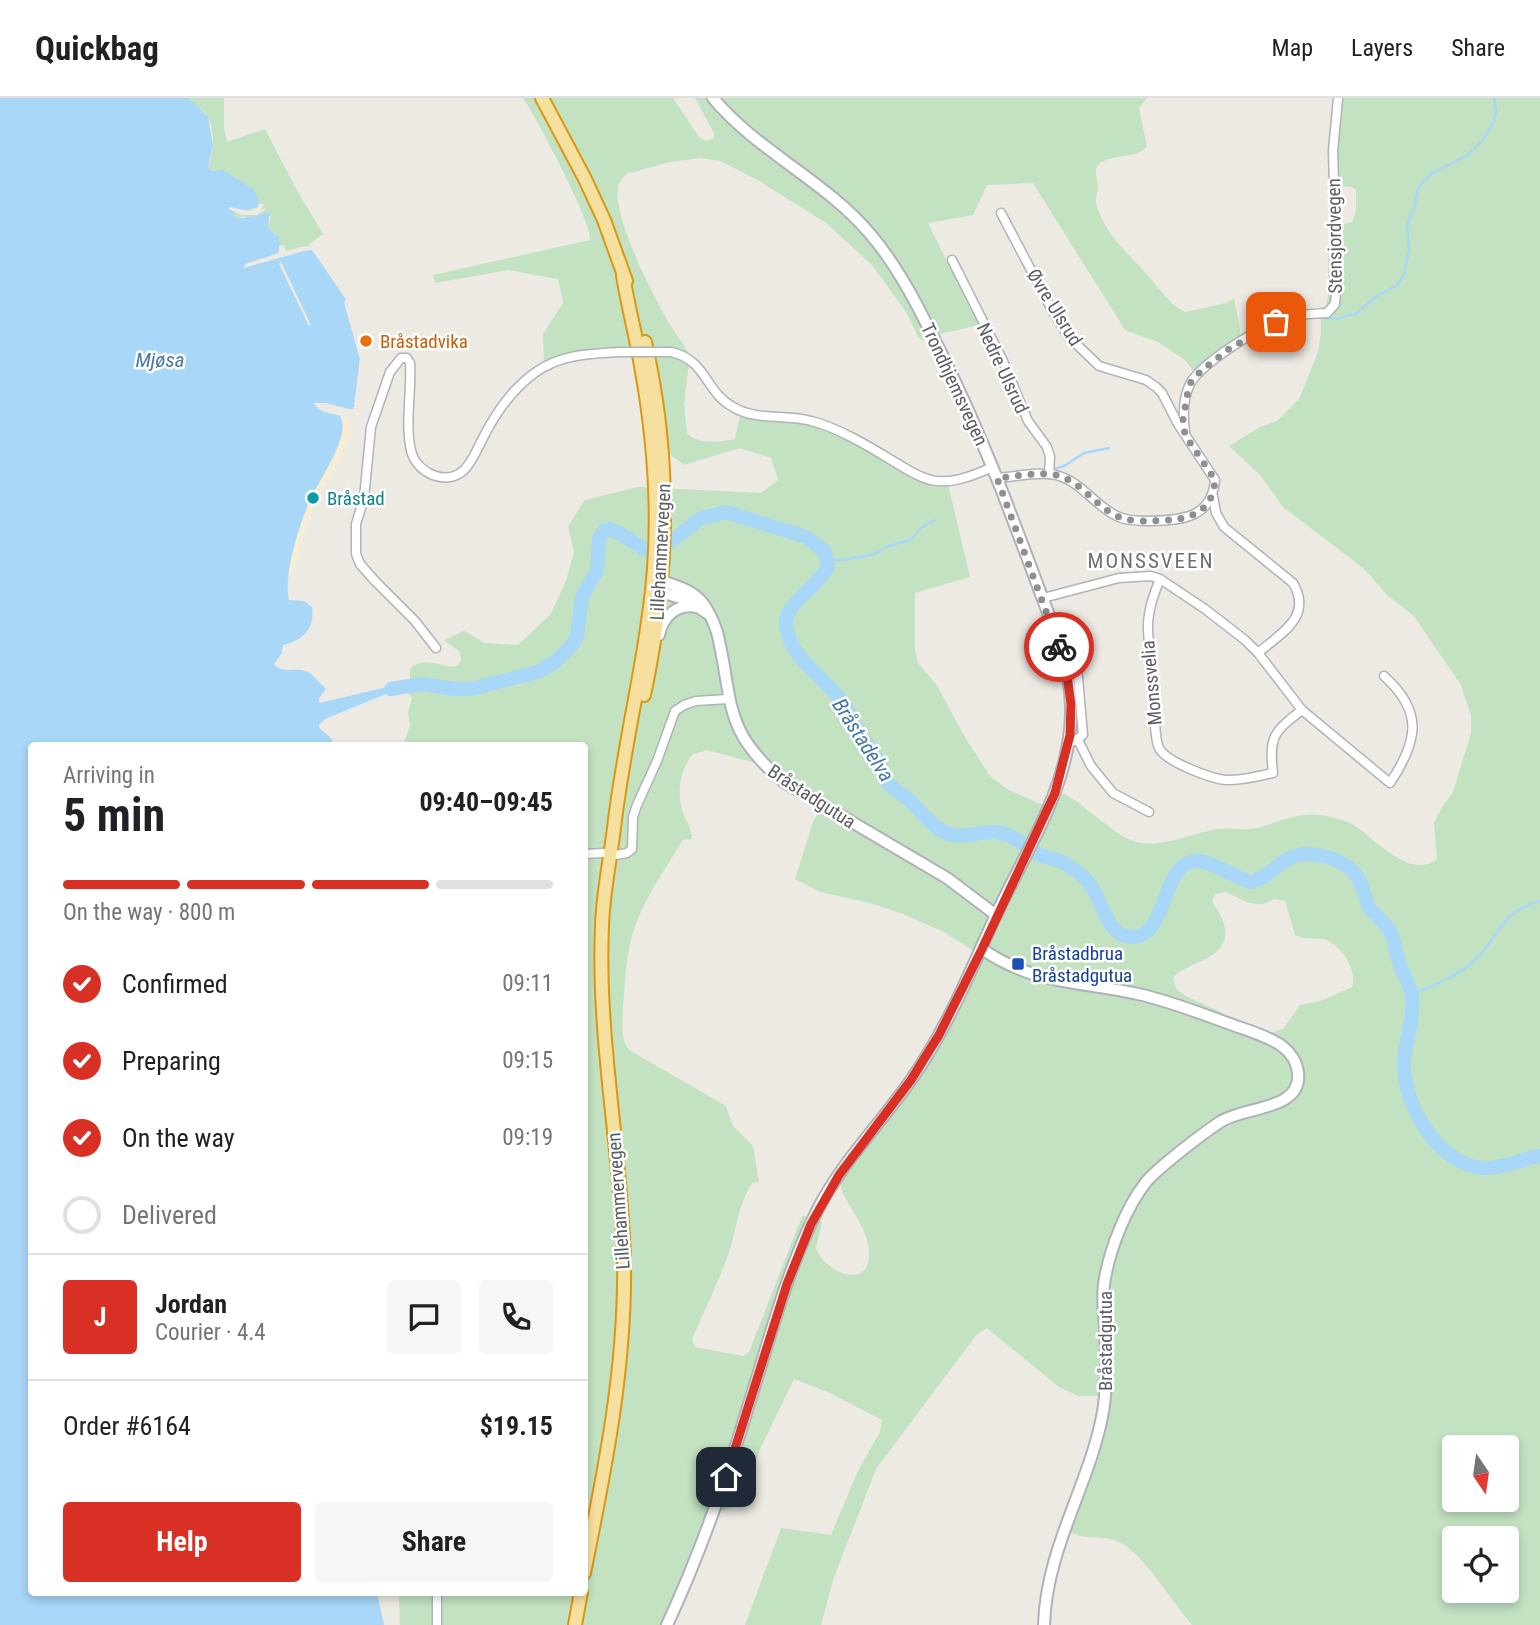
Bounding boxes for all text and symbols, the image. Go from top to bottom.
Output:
text: Quickbag [35,29,159,68]
text: Map [1272,34,1313,62]
text: Layers [1351,34,1413,62]
text: Share [1451,34,1505,62]
street label: Stensjordvegen [1322,178,1347,294]
street label: Øvre Ulsrud [1022,264,1087,350]
pin [1246,292,1306,352]
icon: bag [1257,303,1295,341]
street label: Trondhjemsvegen [916,319,993,449]
street label: Nedre Ulsrud [972,319,1033,417]
place label: Bråstadvika [380,330,468,353]
marker: Bråstadvika [358,333,374,349]
water label: Mjøsa [135,348,185,372]
street label: Lillehammervegen [645,483,676,621]
place label: Bråstad [327,487,385,510]
marker: Bråstad [305,490,321,506]
district label: MONSSVEEN [1088,549,1214,573]
courier [1024,612,1094,682]
icon: bike [1040,628,1078,666]
street label: Monssvelia [1136,640,1167,726]
water label: Bråstadelva [827,694,899,786]
street label: Bråstadgutua [763,759,860,833]
text: Arriving in [63,762,155,789]
text: 09:40–09:45 [419,787,553,817]
text: 5 min [63,788,165,842]
text: On the way · 800 m [63,899,235,926]
place label: Bråstadbrua Bråstadgutua [1032,942,1132,987]
marker: Bråstadbrua Bråstadgutua [1010,956,1026,972]
icon: check [63,965,101,1003]
text: Confirmed [122,969,228,999]
text: 09:11 [502,970,553,997]
icon: check [63,1042,101,1080]
text: Preparing [122,1046,221,1076]
text: 09:15 [502,1047,553,1074]
icon: check [63,1119,101,1157]
text: On the way [122,1123,235,1153]
text: 09:19 [502,1124,553,1151]
street label: Lillehammervegen [602,1132,635,1270]
text: Delivered [122,1200,217,1230]
button: chat [387,1280,461,1354]
button: phone [479,1280,553,1354]
text: Jordan [155,1289,227,1319]
street label: Bråstadgutua [1094,1291,1117,1391]
text: J [94,1302,106,1332]
text: Courier · 4.4 [155,1319,266,1346]
text: Order #6164 [63,1411,191,1441]
text: $19.15 [480,1411,553,1441]
north arrow [1442,1435,1519,1512]
map controls [1442,1435,1519,1603]
pin [696,1447,756,1507]
icon: home [707,1458,745,1496]
button: Help [63,1502,301,1582]
button: Share [315,1502,553,1582]
button: locate [1442,1526,1519,1603]

